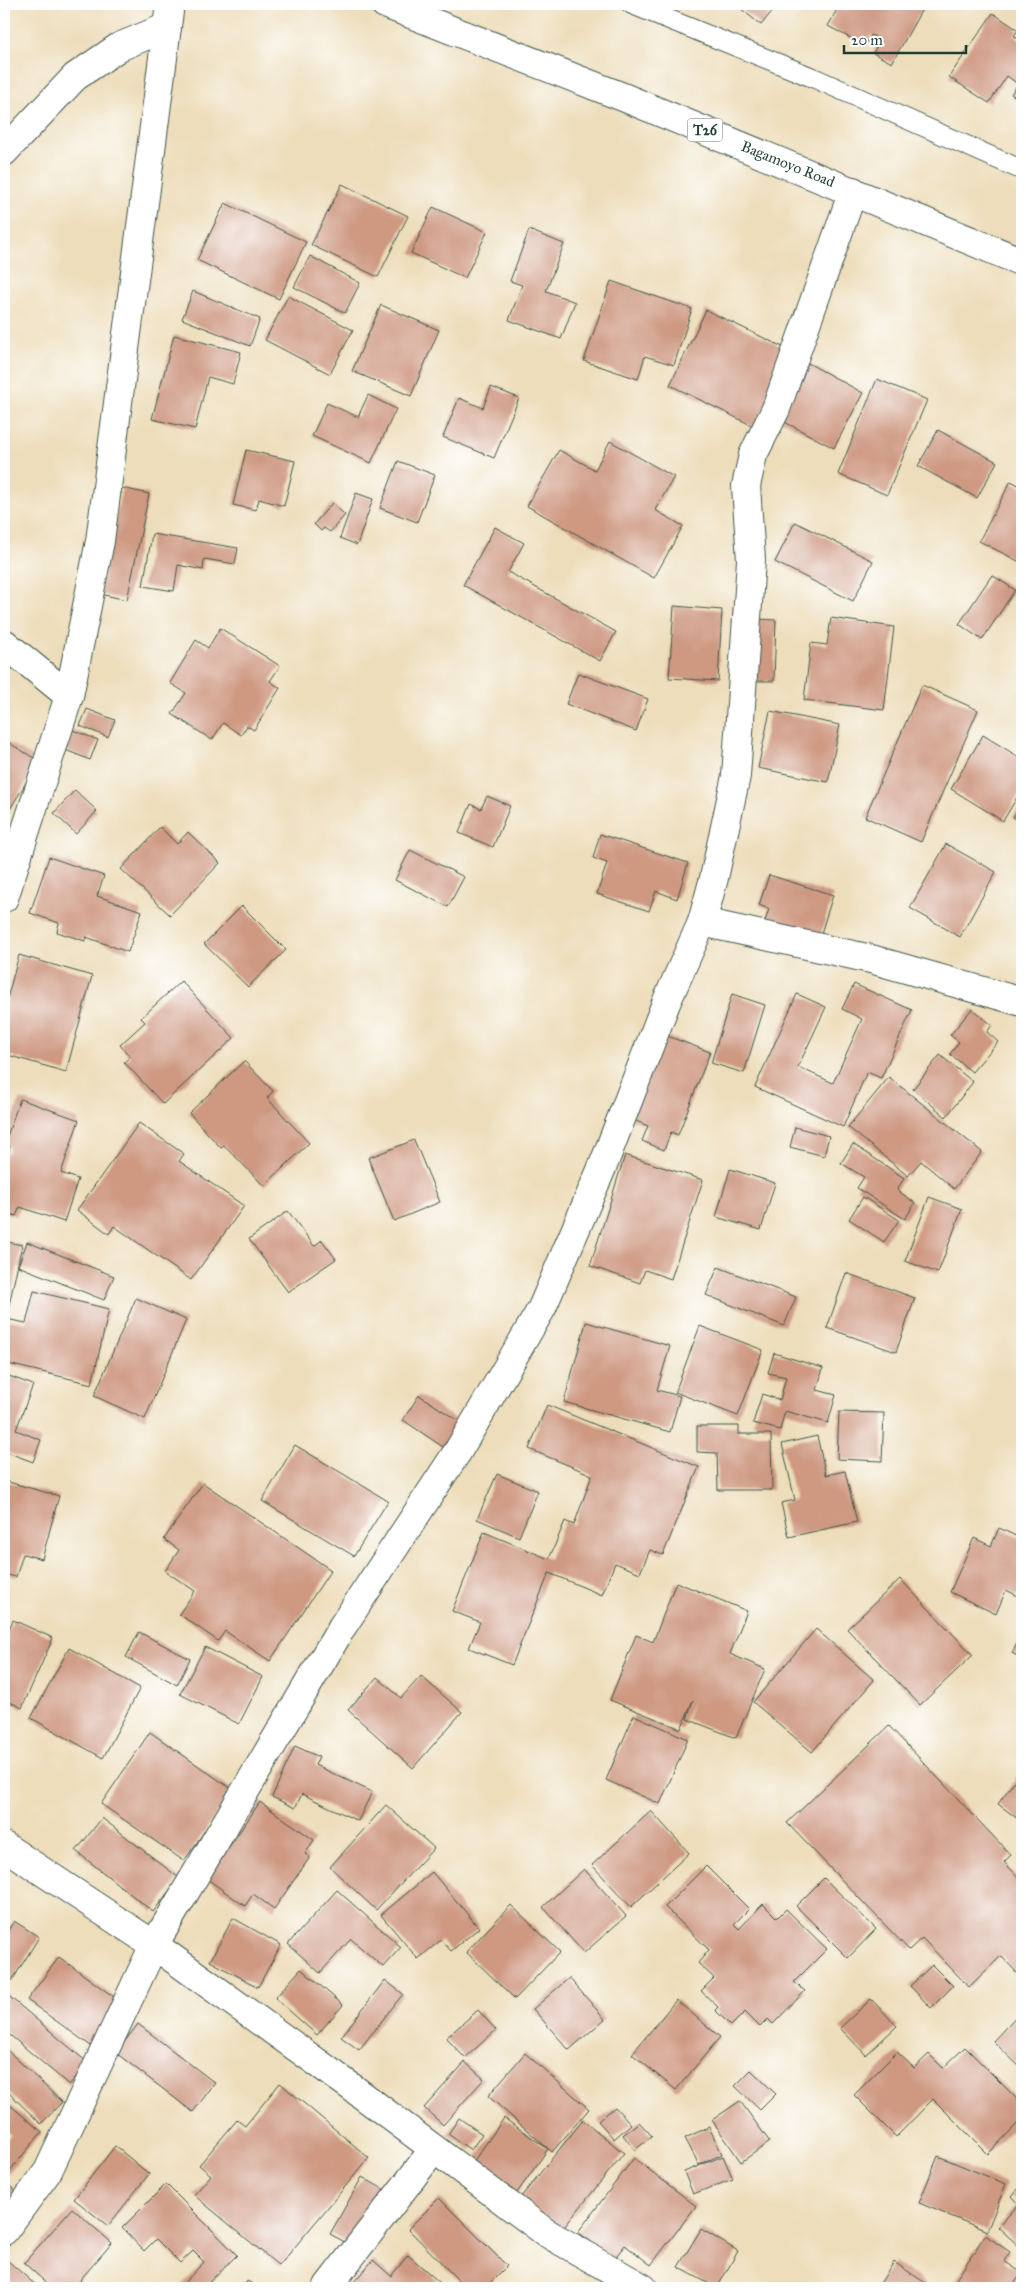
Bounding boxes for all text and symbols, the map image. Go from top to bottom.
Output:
scale bar [844,22,966,54]
text: 20 m [851,31,883,49]
road number: T26 [688,118,722,142]
street label: Bagamoyo Road [739,137,838,191]

